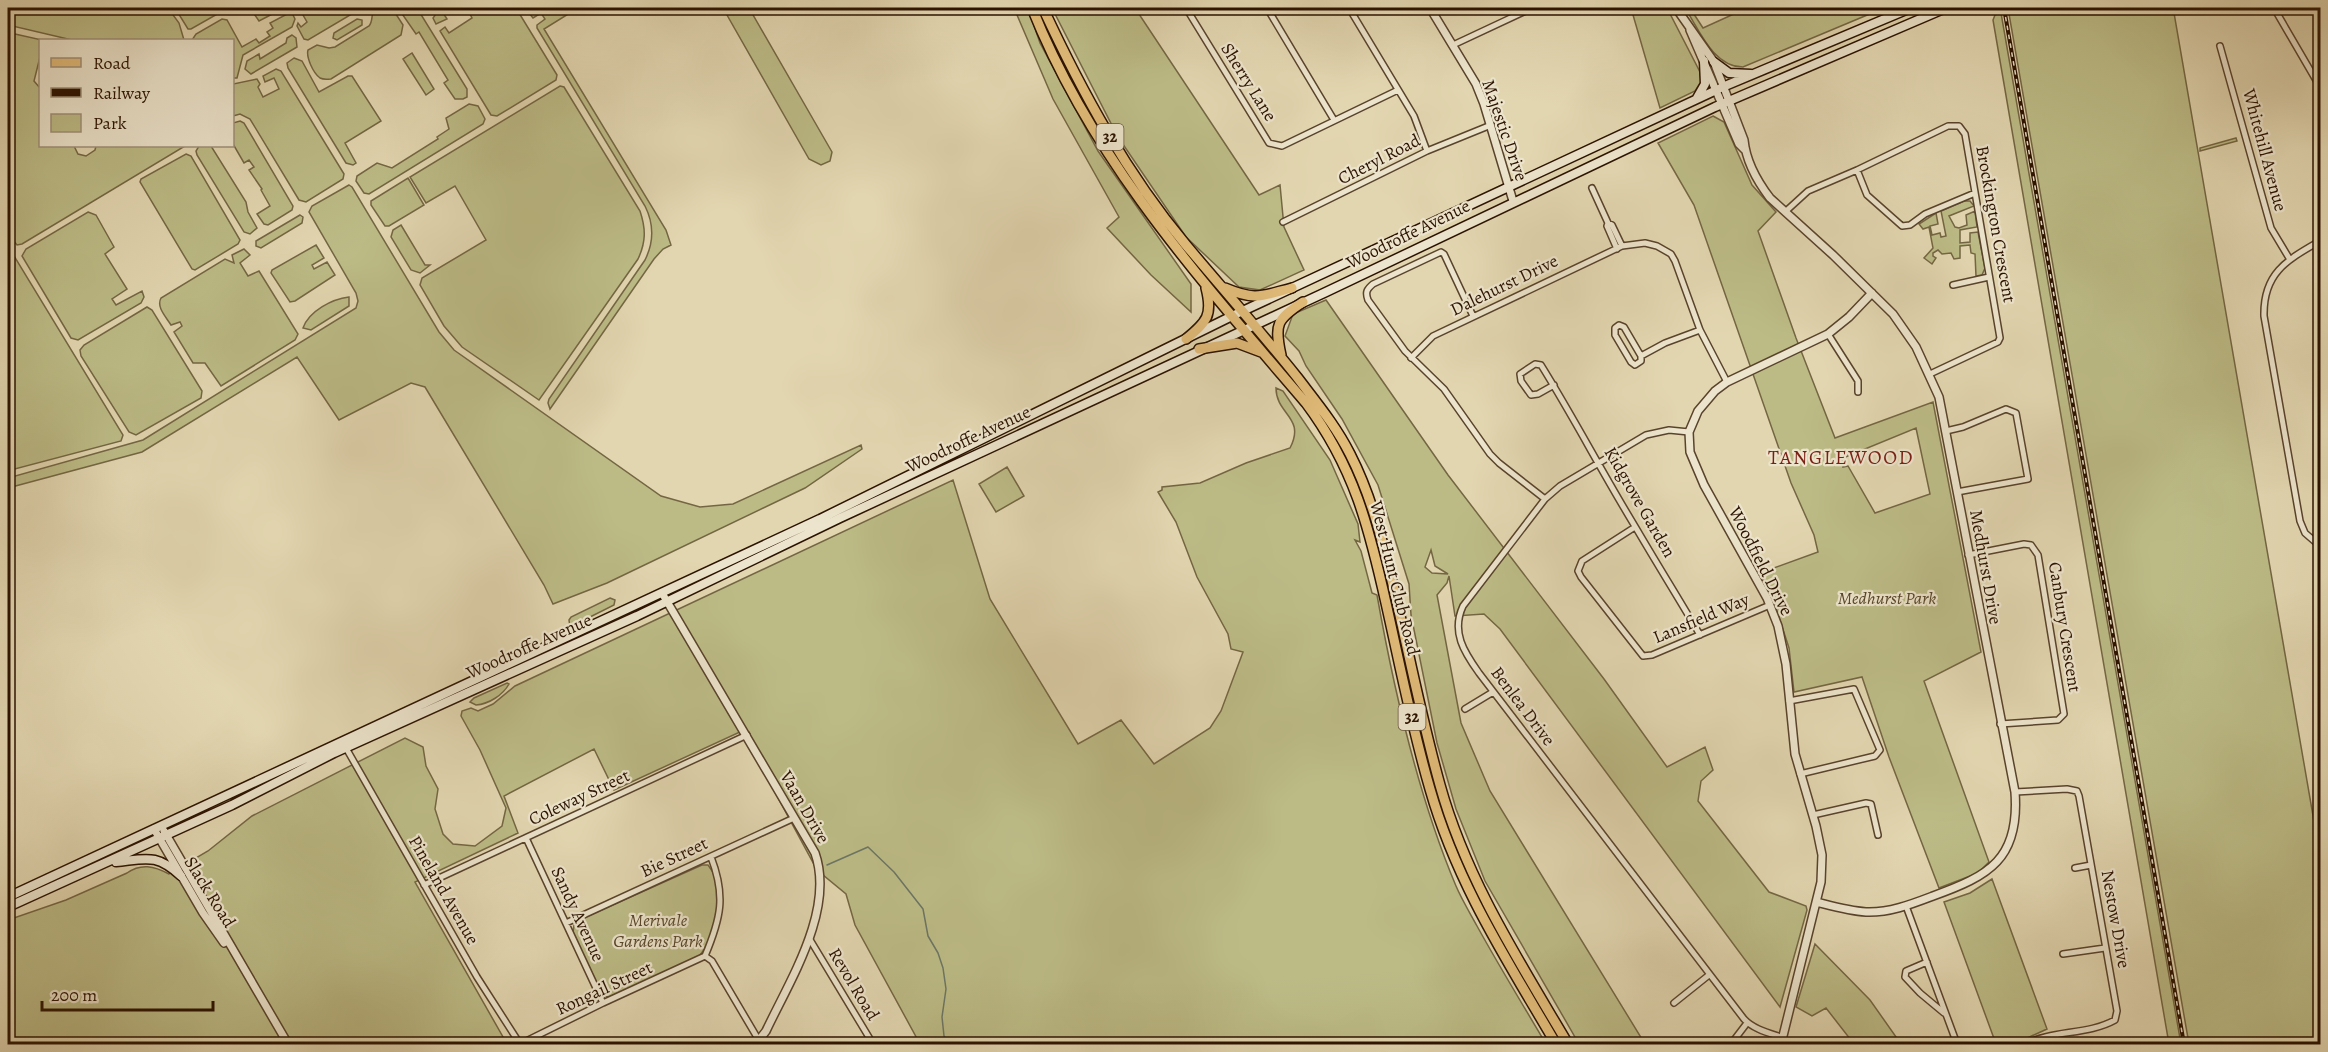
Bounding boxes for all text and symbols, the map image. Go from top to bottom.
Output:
street label: Sherry Lane [1215,38,1283,126]
legend [39,39,234,147]
text: Road [93,51,131,75]
street label: Majestic Drive [1476,76,1534,184]
text: Railway [93,81,151,105]
street label: Whitehill Avenue [2237,85,2293,214]
text: Park [93,111,127,135]
road number: 32 [1096,124,1124,150]
street label: Cheryl Road [1334,128,1425,190]
street label: Brockington Crescent [1970,143,2022,305]
street label: Woodroffe Avenue [1341,194,1474,275]
street label: Dalehurst Drive [1446,249,1562,321]
street label: Woodroffe Avenue [901,400,1034,479]
street label: Kidgrove Garden [1599,442,1682,562]
district label: TANGLEWOOD [1768,444,1914,471]
street label: West Hunt Club Road [1364,497,1426,658]
street label: Woodfield Drive [1723,501,1799,620]
street label: Medhurst Drive [1964,508,2008,626]
street label: Canbury Crescent [2043,560,2087,694]
park label: Medhurst Park [1838,586,1936,610]
street label: Lansfield Way [1649,587,1754,649]
street label: Woodroffe Avenue [462,608,596,685]
street label: Benlea Drive [1485,662,1561,750]
road number: 32 [1398,704,1426,730]
street label: Coleway Street [525,763,633,831]
street label: Vaan Drive [774,765,835,848]
street label: Pineland Avenue [403,831,485,949]
street label: Bie Street [637,831,712,883]
street label: Slack Road [179,852,241,932]
street label: Sandy Avenue [546,863,610,965]
street label: Nestow Drive [2096,868,2136,970]
park label: Merivale Gardens Park [613,908,703,953]
street label: Revol Road [823,943,885,1025]
street label: Rongail Street [552,955,656,1021]
scale bar [42,974,213,1012]
text: 200 m [51,983,97,1007]

